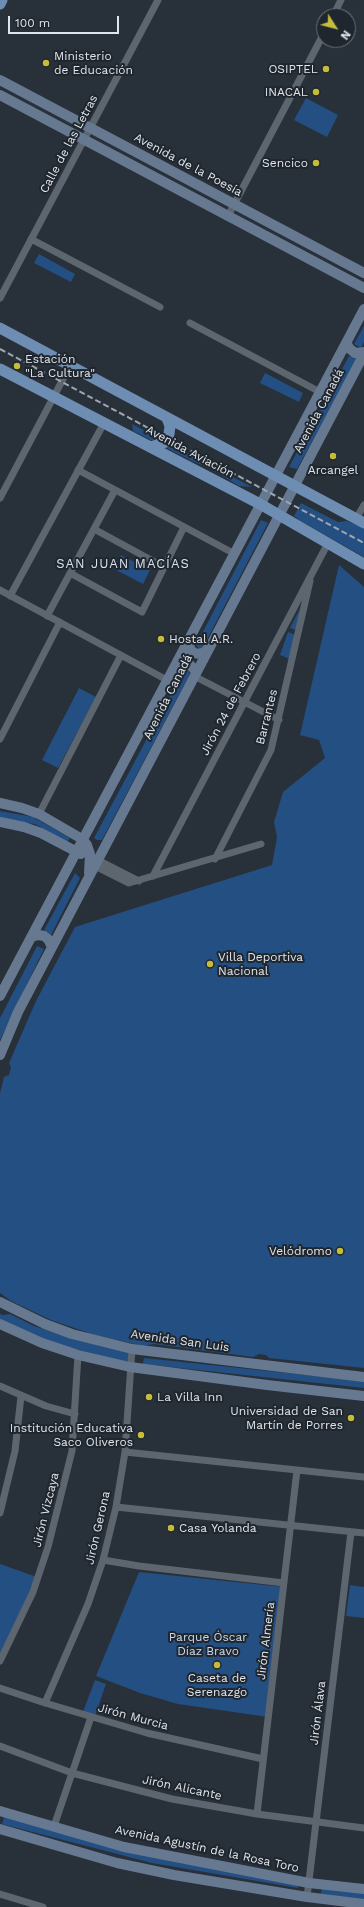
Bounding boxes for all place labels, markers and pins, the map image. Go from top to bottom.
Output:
place label: Ministerio de Educación [54,49,133,77]
marker: Ministerio de Educación [41,58,51,68]
place label: OSIPTEL [268,62,318,76]
marker: OSIPTEL [321,64,331,74]
place label: INACAL [265,85,308,99]
marker: INACAL [311,87,321,97]
place label: Sencico [262,156,308,170]
marker: Sencico [311,158,321,168]
place label: Estación "La Cultura" [25,352,95,380]
marker: Estación "La Cultura" [12,361,22,371]
marker: Arcangel [328,451,338,461]
place label: Arcangel [308,463,358,477]
place label: Hostal A.R. [169,632,233,646]
marker: Hostal A.R. [156,634,166,644]
place label: Villa Deportiva Nacional [218,950,303,978]
marker: Villa Deportiva Nacional [205,959,215,969]
place label: Velódromo [269,1244,332,1258]
marker: Velódromo [335,1246,345,1256]
place label: La Villa Inn [157,1390,223,1404]
marker: La Villa Inn [144,1392,154,1402]
place label: Universidad de San Martín de Porres [230,1404,343,1432]
marker: Universidad de San Martín de Porres [346,1413,356,1423]
place label: Institución Educativa Saco Oliveros [10,1421,133,1449]
marker: Institución Educativa Saco Oliveros [136,1430,146,1440]
place label: Casa Yolanda [179,1521,257,1535]
marker: Casa Yolanda [166,1523,176,1533]
marker: Caseta de Serenazgo [212,1660,222,1670]
place label: Caseta de Serenazgo [187,1671,247,1699]

